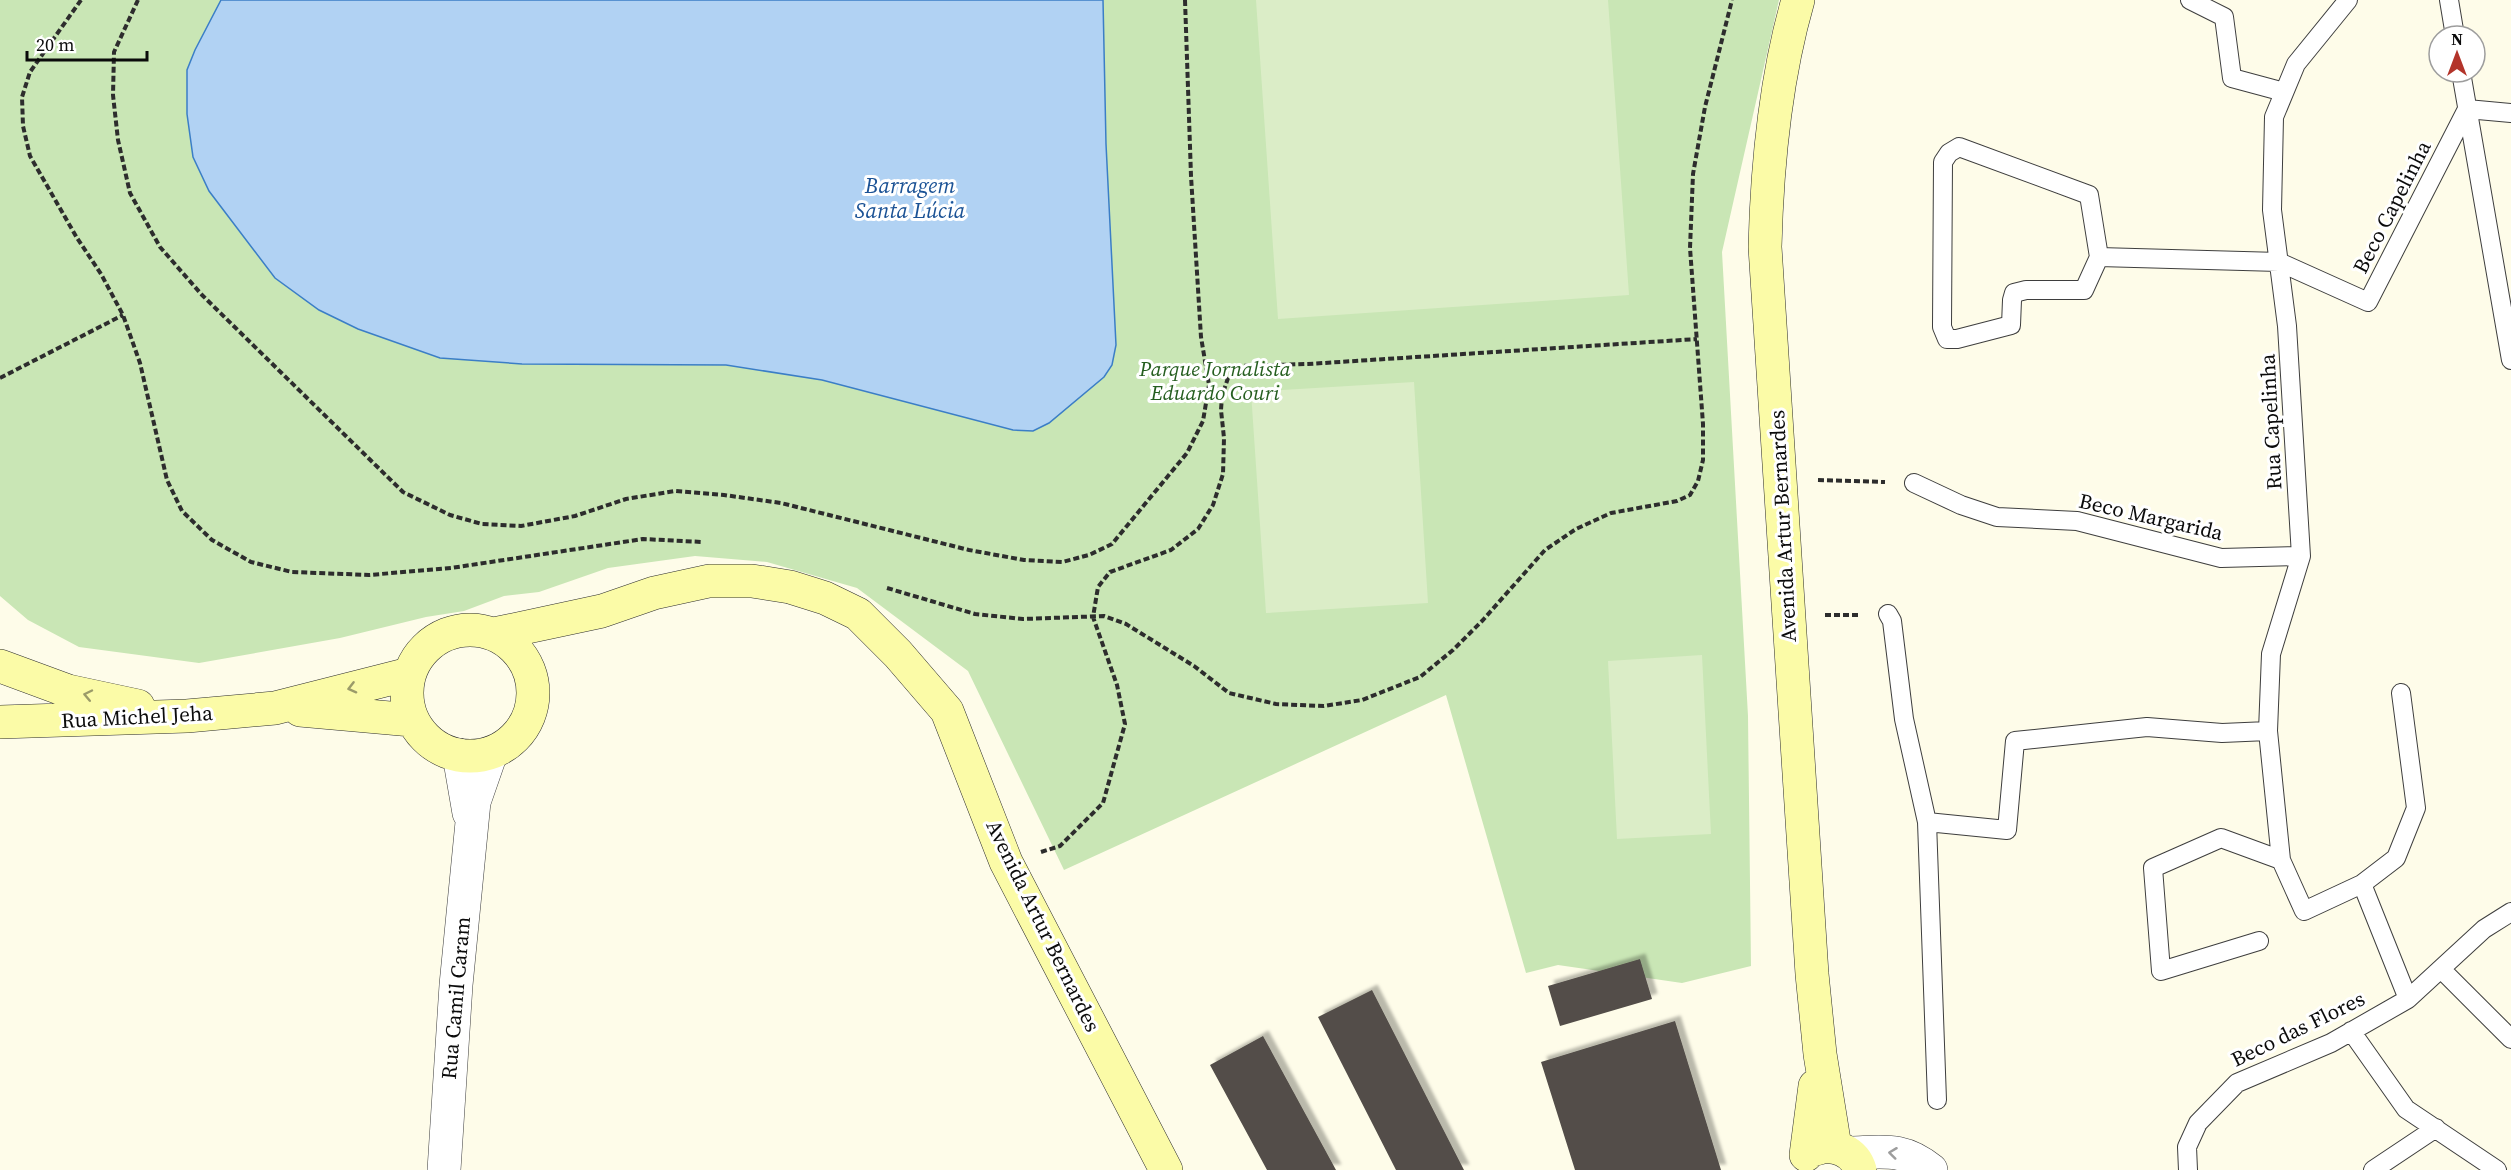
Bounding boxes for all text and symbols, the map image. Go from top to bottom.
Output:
scale bar [27,24,147,62]
north arrow [2427,24,2487,84]
text: N [2451,28,2463,50]
text: 20 m [36,32,74,57]
street label: Beco Capelinha [2346,135,2438,278]
water label: Barragem Santa Lúcia [855,170,966,225]
street label: Rua Capelinha [2252,353,2289,491]
park label: Parque Jornalista Eduardo Couri [1138,354,1291,407]
street label: Avenida Artur Bernardes [1762,409,1803,643]
street label: Beco Margarida [2076,486,2226,547]
one-way arrow [348,681,358,694]
one-way arrow [84,689,94,702]
street label: Rua Michel Jeha [60,698,214,735]
street label: Avenida Artur Bernardes [979,815,1107,1037]
street label: Rua Camil Caram [434,915,477,1081]
street label: Beco das Flores [2226,984,2369,1073]
one-way arrow [1888,1147,1897,1160]

